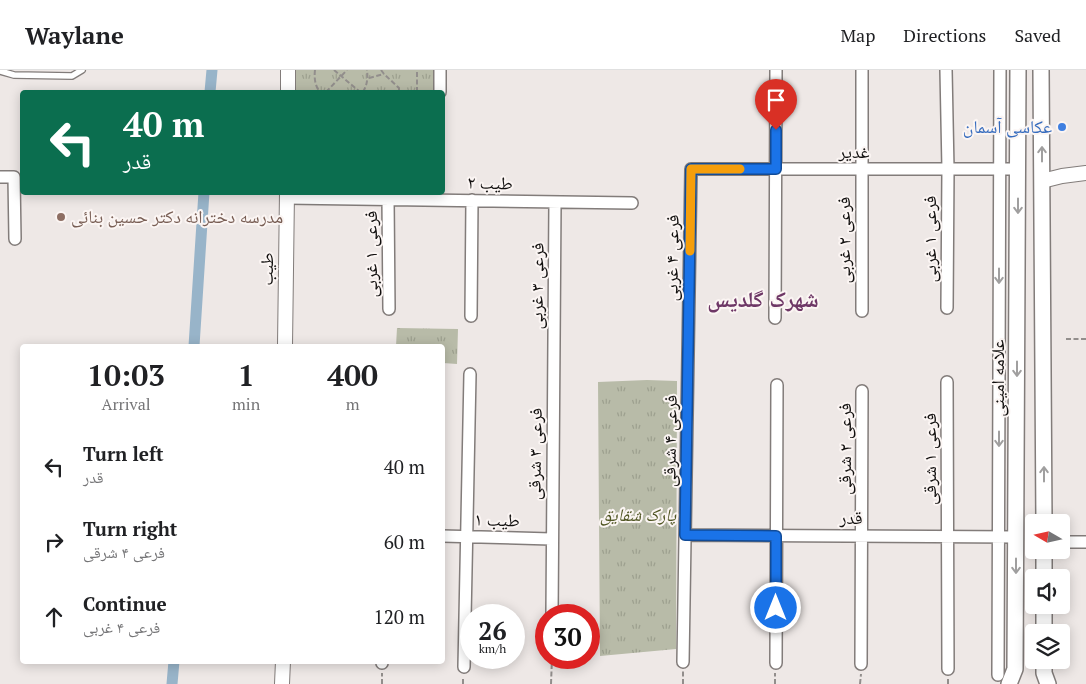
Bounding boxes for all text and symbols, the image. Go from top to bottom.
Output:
text: Waylane [25,19,124,51]
text: Map [840,23,875,47]
text: Directions [903,23,986,47]
text: Saved [1014,23,1061,47]
pin [755,79,797,130]
icon: arrive [762,86,790,114]
text: 40 m [123,101,204,147]
icon: left [40,110,105,175]
place label: عکاسی آسمان [963,114,1052,138]
marker: عکاسی آسمان [1056,121,1068,133]
street label: غدیر [837,139,870,163]
text: قدر [123,146,151,175]
one-way arrow [1037,146,1047,162]
street label: طیب ۲ [467,170,513,194]
street label: فرعی ۱ غربی [917,196,941,282]
street label: فرعی ۲ غربی [831,197,855,283]
one-way arrow [1013,198,1022,214]
place label: مدرسه دخترانه دکتر حسین بنائی [71,204,283,228]
marker: مدرسه دخترانه دکتر حسین بنائی [55,211,67,223]
street label: فرعی ۱ غربی [358,211,382,297]
street label: فرعی ۴ غربی [658,214,684,302]
street label: فرعی ۳ غربی [523,242,549,330]
street label: طیب [254,252,278,286]
one-way arrow [995,268,1004,284]
district label: شهرک گلدیس [707,284,819,313]
street label: علامه امینی [985,339,1009,417]
text: 10:03 [87,355,165,395]
text: 1 [238,355,255,395]
text: 400 [327,355,378,395]
one-way arrow [1012,360,1022,376]
text: Arrival [101,393,151,415]
text: min [232,393,260,415]
text: m [346,393,359,415]
street label: فرعی ۴ شرقی [656,395,682,487]
street label: فرعی ۲ شرقی [832,403,856,495]
street label: فرعی ۳ شرقی [521,408,547,500]
street label: فرعی ۱ شرقی [917,413,941,505]
one-way arrow [994,430,1004,446]
text: Turn left [83,441,164,466]
icon: left [40,453,68,481]
text: 40 m [384,454,425,479]
text: قدر [83,466,103,488]
one-way arrow [1039,466,1048,482]
park label: پارک شقایق [600,502,677,526]
street label: قدر [838,505,863,529]
street label: طیب ۱ [474,507,520,531]
north arrow [1025,514,1070,559]
map controls [1025,514,1070,669]
text: Turn right [83,516,177,541]
icon: right [40,528,68,556]
text: 60 m [384,529,425,554]
text: فرعی ۴ شرقی [83,541,165,563]
one-way arrow [1011,558,1021,574]
button: sound [1025,569,1070,614]
position arrow [749,581,801,633]
text: Continue [83,591,167,616]
icon: ahead [40,603,68,631]
text: 120 m [374,604,425,629]
speed limit sign: 30 [535,604,600,669]
text: 26 [478,614,507,647]
text: فرعی ۴ غربی [83,616,160,638]
button: layers [1025,624,1070,669]
text: km/h [479,641,506,656]

